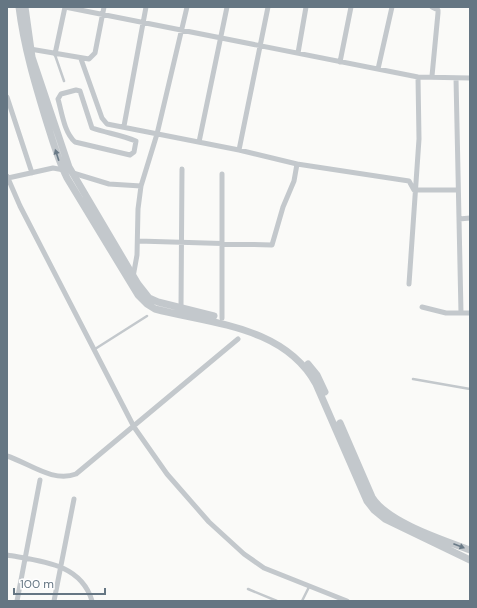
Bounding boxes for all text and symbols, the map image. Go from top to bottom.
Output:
one-way arrow [54,148,60,160]
one-way arrow [453,543,465,549]
scale bar [14,570,105,596]
text: 100 m [20,576,54,592]

